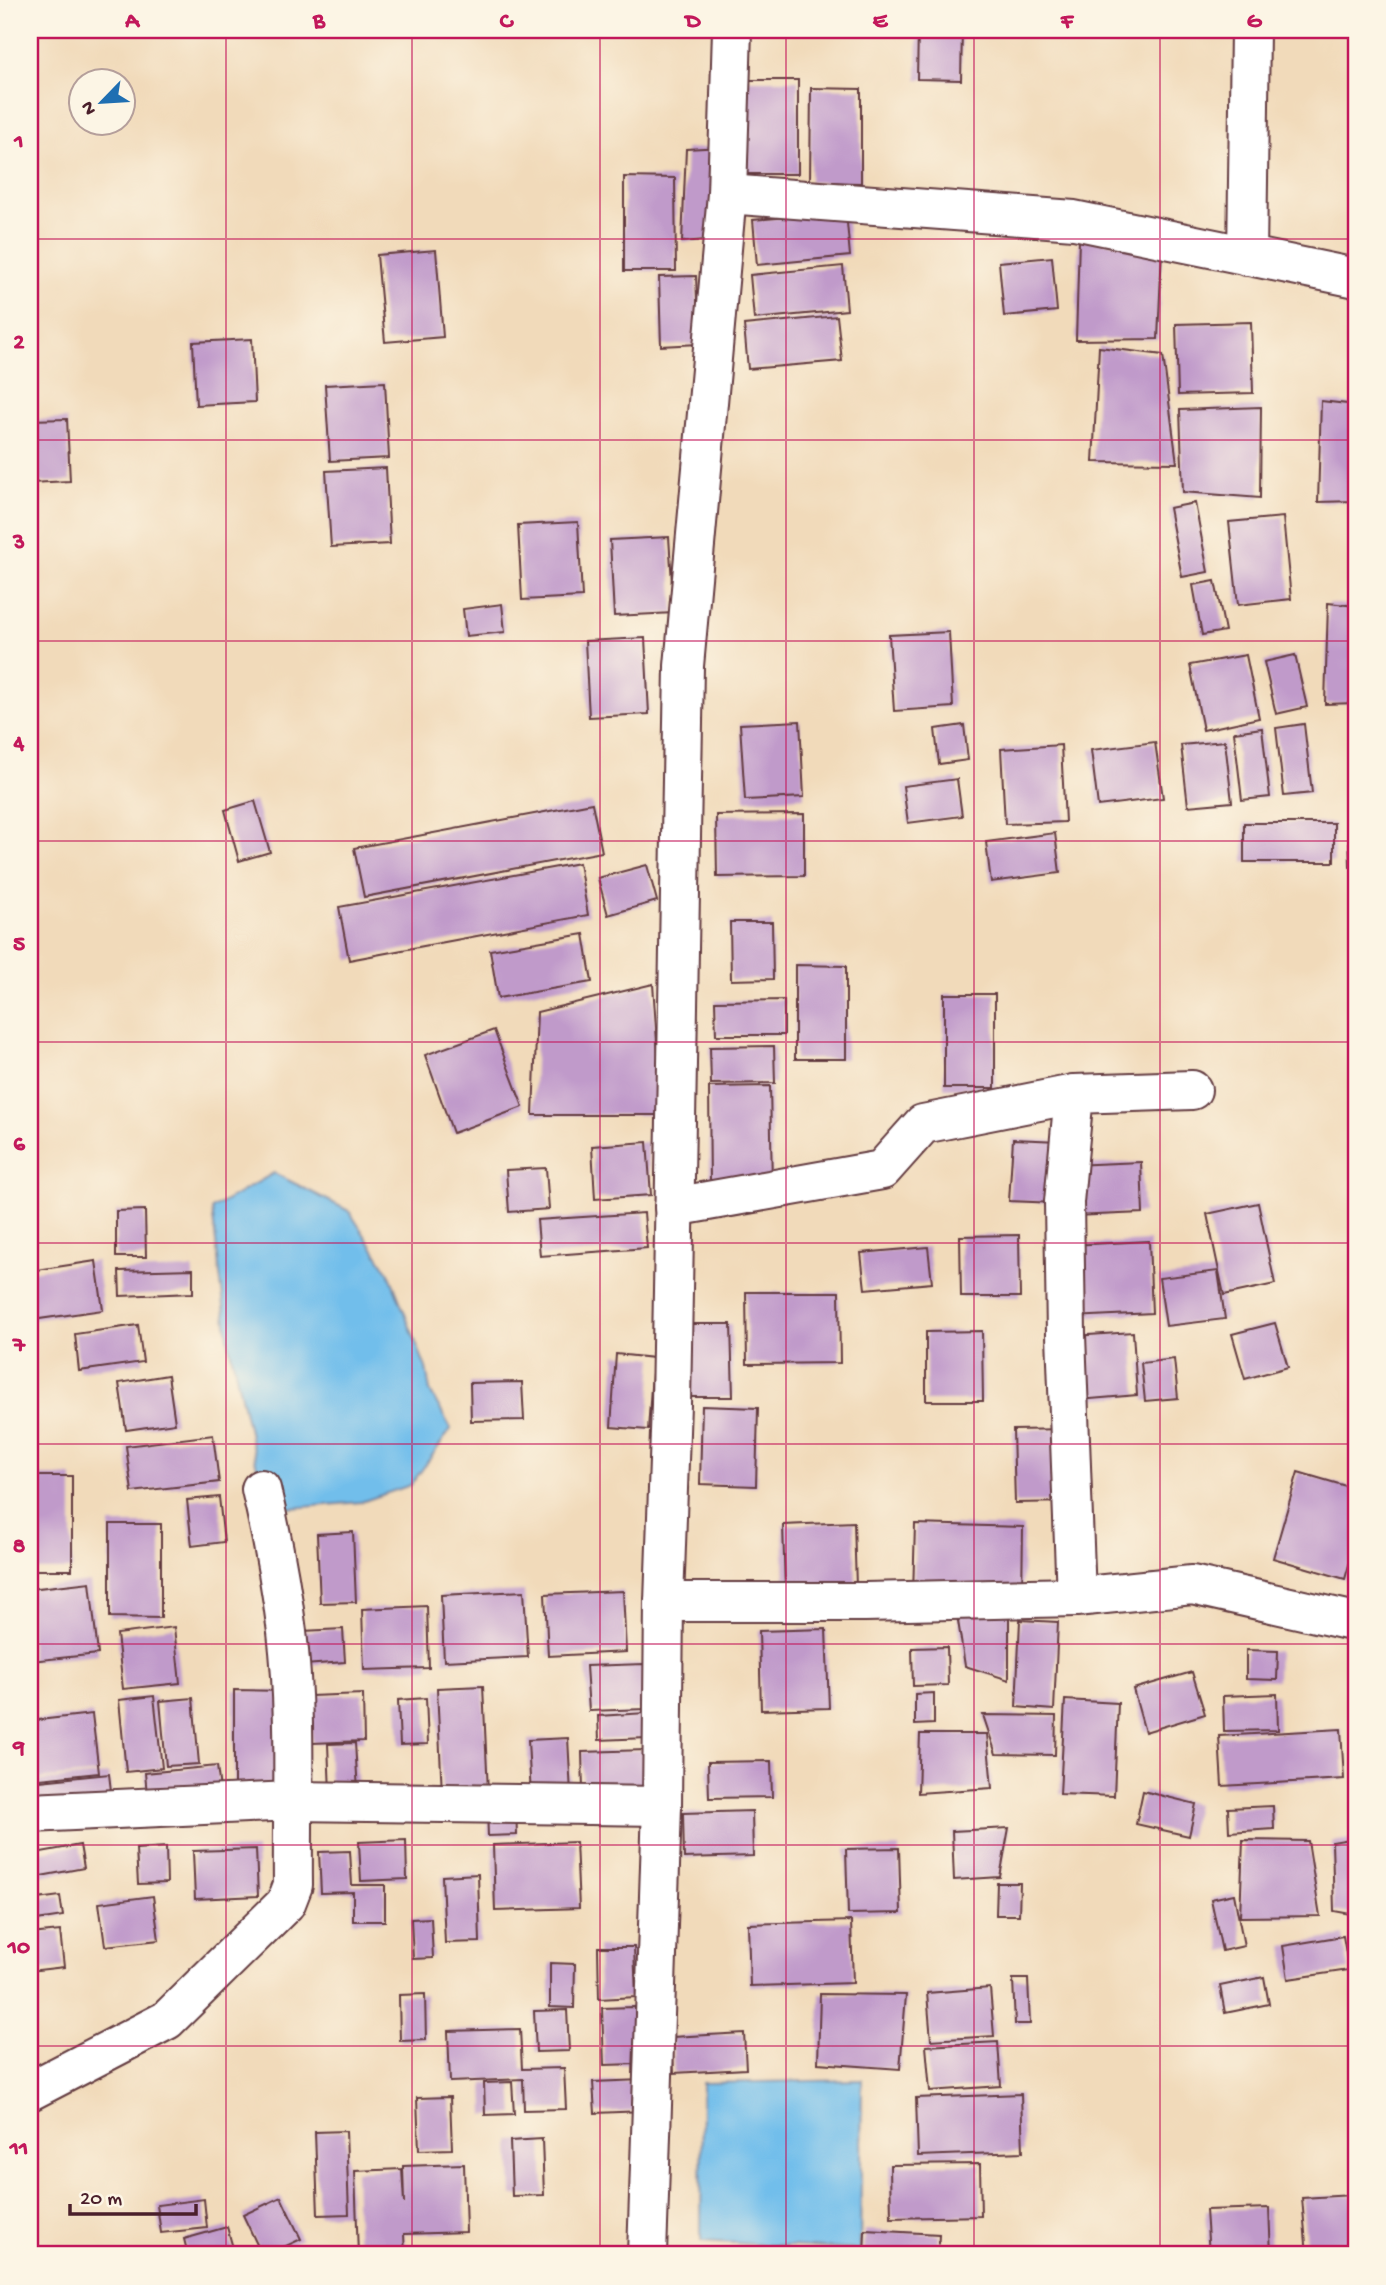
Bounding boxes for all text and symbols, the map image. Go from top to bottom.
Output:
text: A [124,9,140,36]
text: B [312,9,326,36]
text: C [500,9,515,36]
text: D [684,9,702,36]
text: E [873,9,889,36]
text: F [1060,9,1075,36]
text: G [1247,9,1263,36]
north arrow [66,66,136,136]
text: N [77,97,103,118]
text: 1 [13,129,24,156]
text: 2 [13,330,25,357]
text: 3 [12,530,25,557]
text: 4 [13,731,25,758]
text: 5 [13,932,25,959]
text: 6 [13,1132,26,1159]
text: 7 [12,1333,26,1360]
text: 8 [13,1534,26,1561]
text: 9 [12,1735,25,1762]
text: 10 [7,1935,30,1962]
text: 11 [9,2136,28,2163]
scale bar [70,2173,196,2217]
text: 20 m [80,2188,122,2213]

